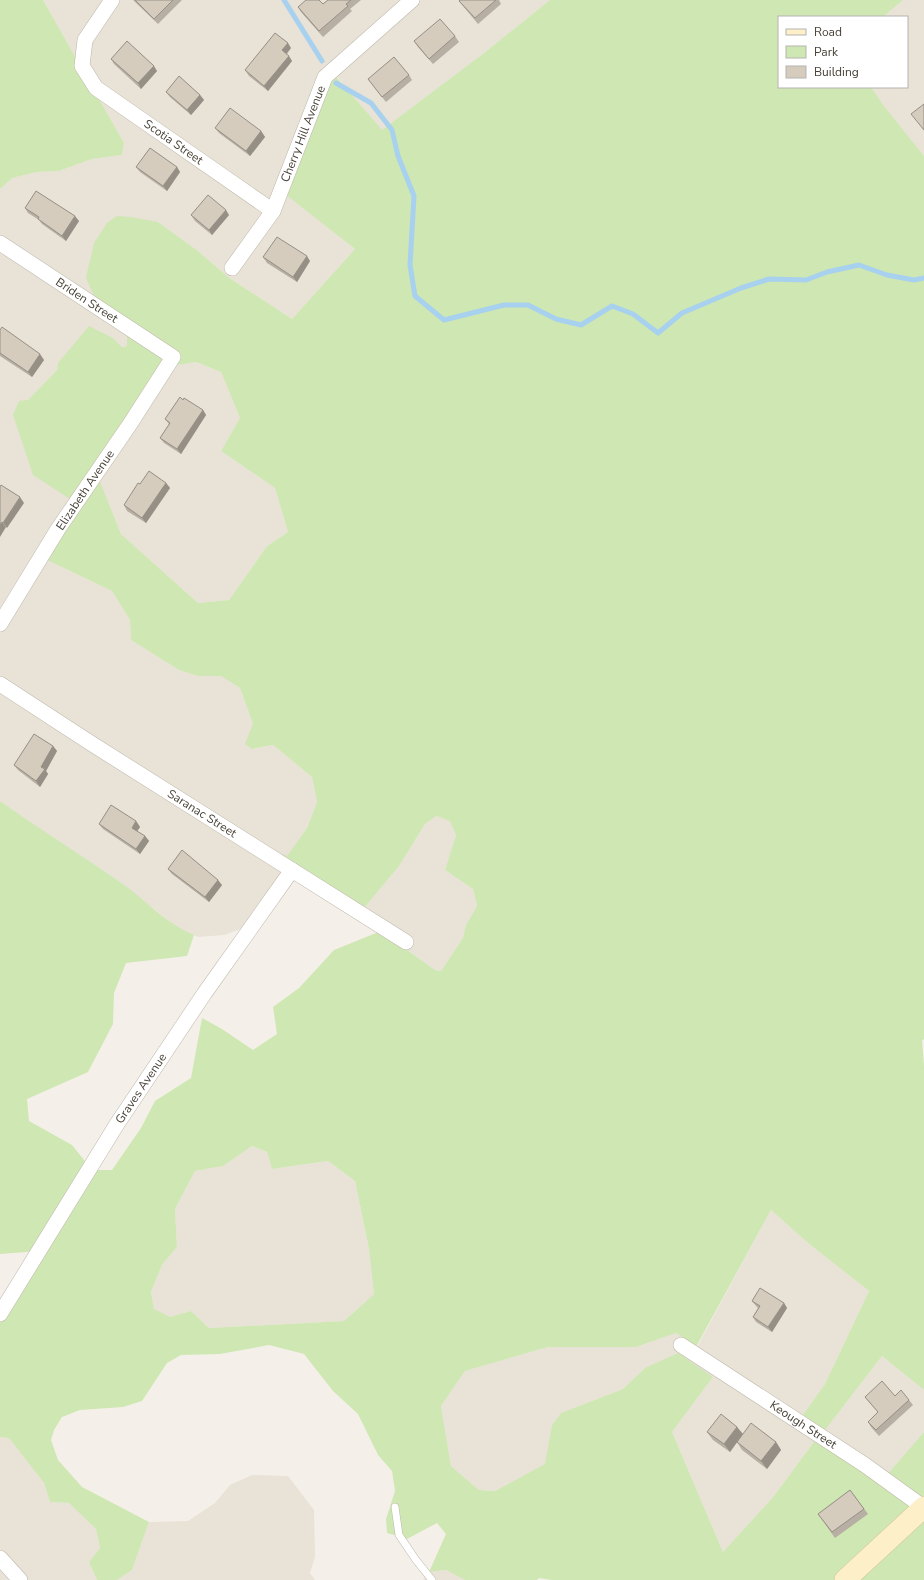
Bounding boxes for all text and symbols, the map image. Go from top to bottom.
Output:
legend [778,16,908,88]
text: Road [814,24,842,40]
text: Park [814,44,839,60]
text: Building [814,64,859,80]
street label: Cherry Hill Avenue [277,83,329,185]
street label: Scotia Street [141,116,207,169]
street label: Briden Street [53,274,122,327]
street label: Elizabeth Avenue [52,447,118,533]
street label: Saranac Street [164,786,240,842]
street label: Graves Avenue [112,1050,170,1127]
street label: Keough Street [767,1397,841,1453]

